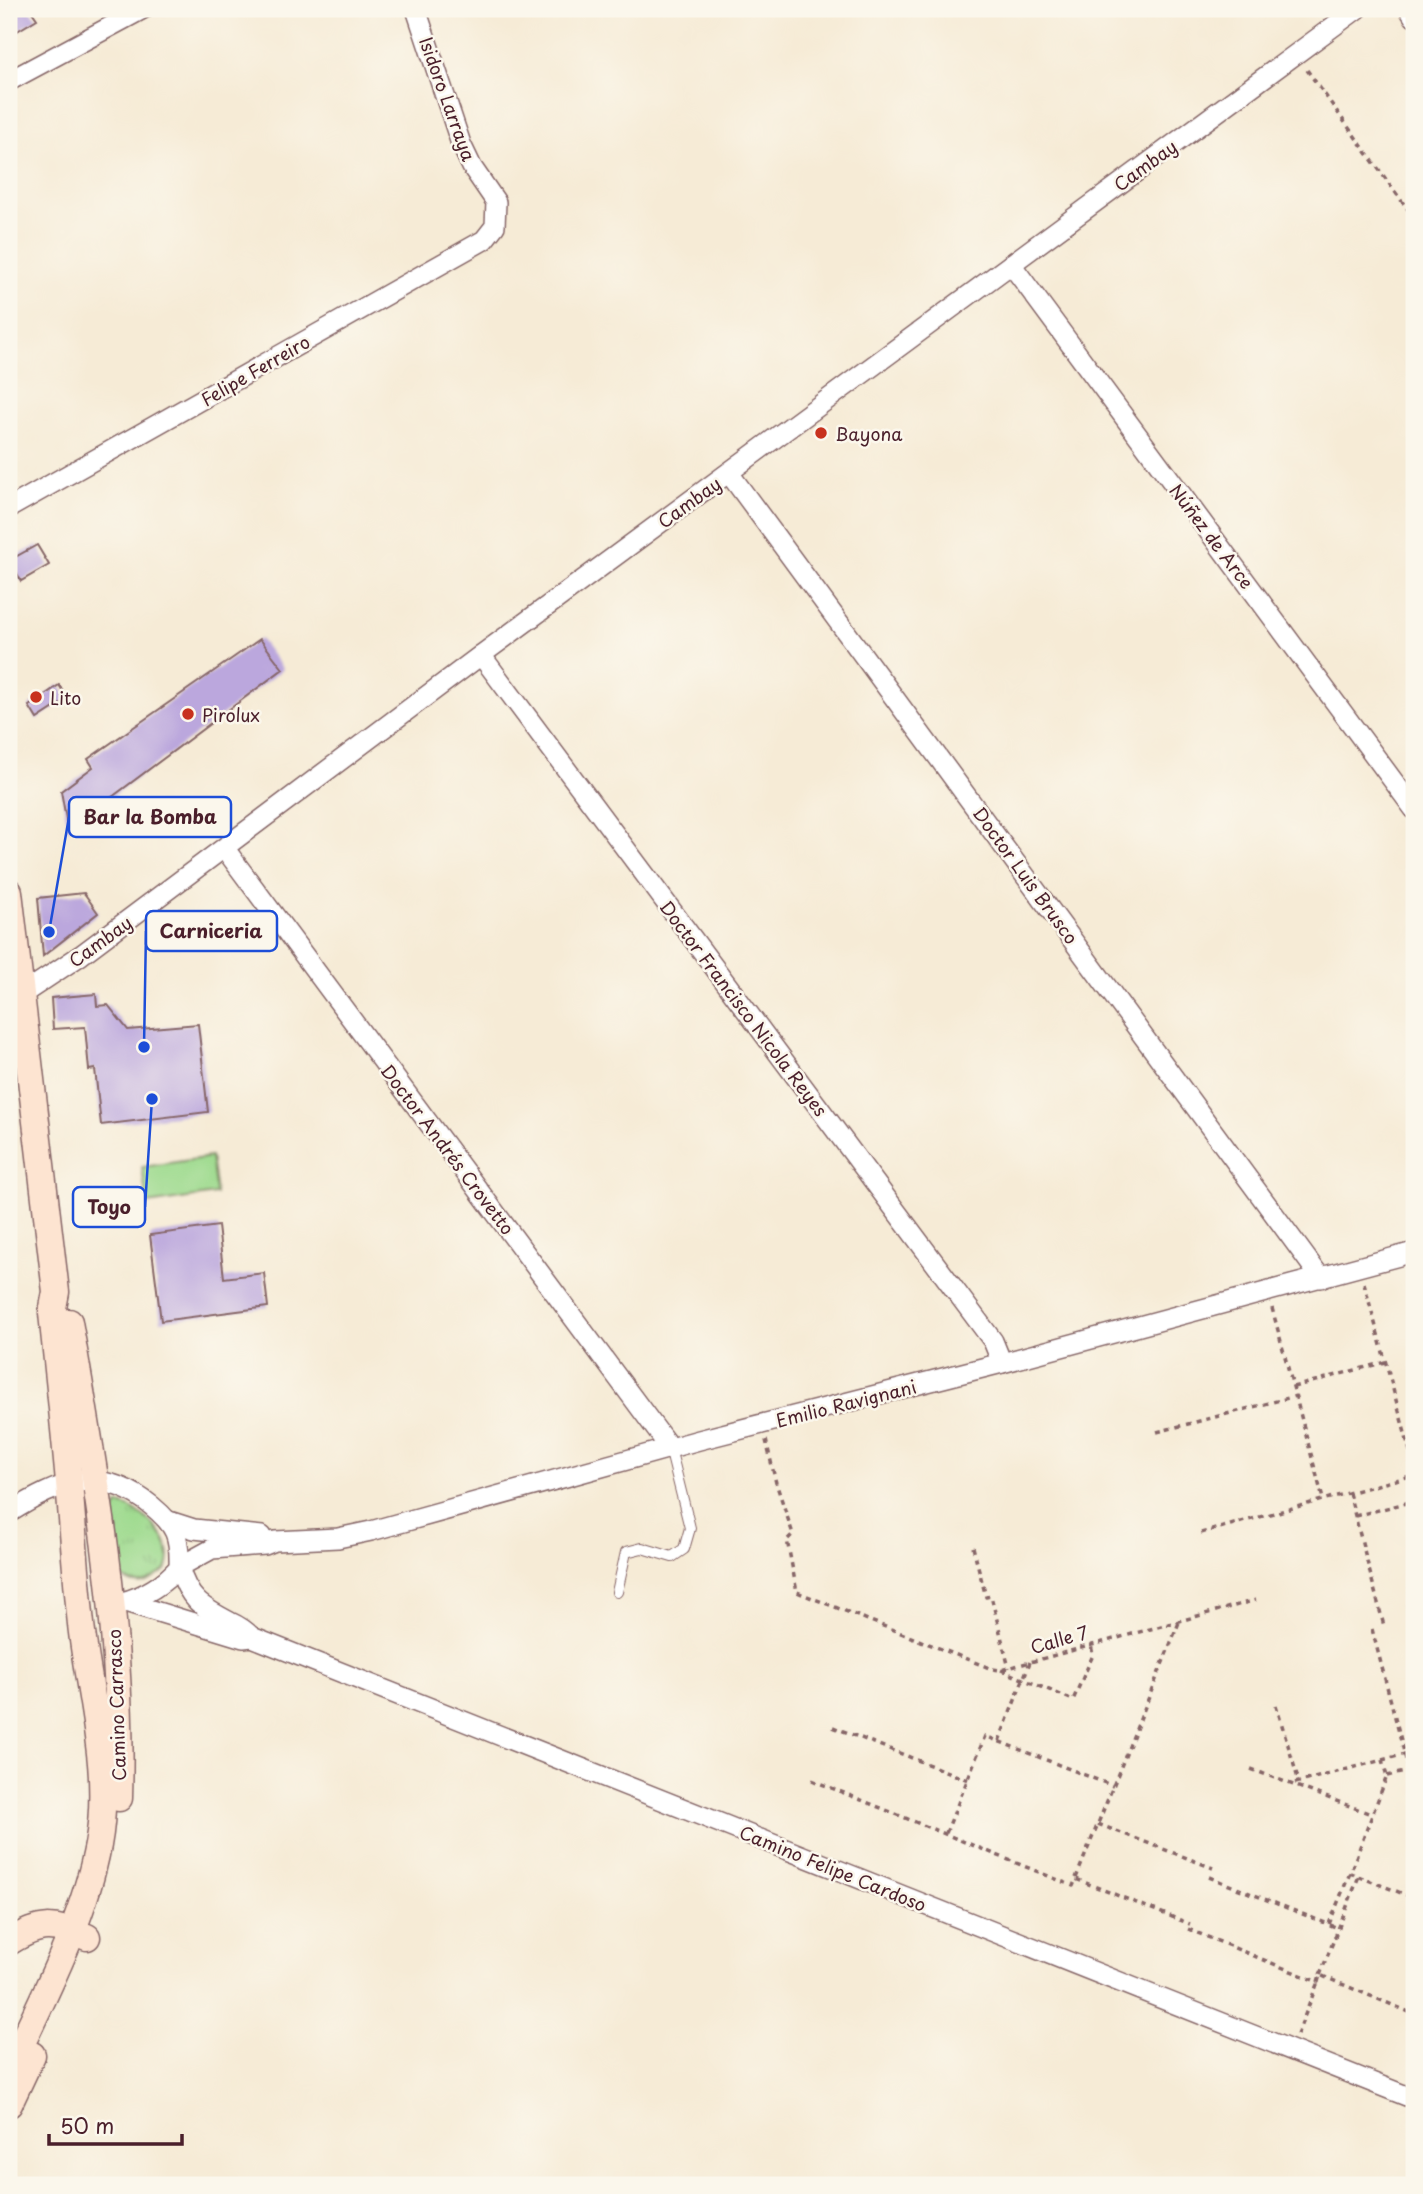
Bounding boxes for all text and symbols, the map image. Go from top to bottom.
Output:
street label: Isidoro Larraya [413,33,483,165]
street label: Cambay [1108,133,1182,197]
street label: Felipe Ferreiro [195,328,315,412]
place label: Bayona [835,420,903,447]
marker: Bayona [813,425,829,441]
street label: Cambay [652,470,726,534]
street label: Núñez de Arce [1163,478,1261,594]
place label: Lito [50,684,81,711]
marker: Lito [28,689,44,705]
place label: Pirolux [202,701,260,728]
marker: Pirolux [180,706,196,722]
callout: Bar la Bomba [69,797,231,837]
street label: Doctor Luis Brusco [967,801,1085,949]
text: Bar la Bomba [83,802,217,830]
street label: Doctor Francisco Nicola Reyes [654,894,834,1122]
street label: Cambay [63,909,137,973]
callout: Carniceria [146,911,277,951]
text: Carniceria [160,916,262,944]
street label: Doctor Andrés Crovetto [375,1058,521,1240]
callout: Toyo [73,1187,145,1227]
text: Toyo [87,1192,131,1220]
street label: Emilio Ravignani [773,1373,919,1433]
street label: Calle 7 [1027,1618,1091,1660]
street label: Camino Carrasco [100,1629,132,1781]
street label: Camino Felipe Cardoso [735,1818,931,1918]
scale bar [49,2103,182,2147]
text: 50 m [60,2109,114,2141]

